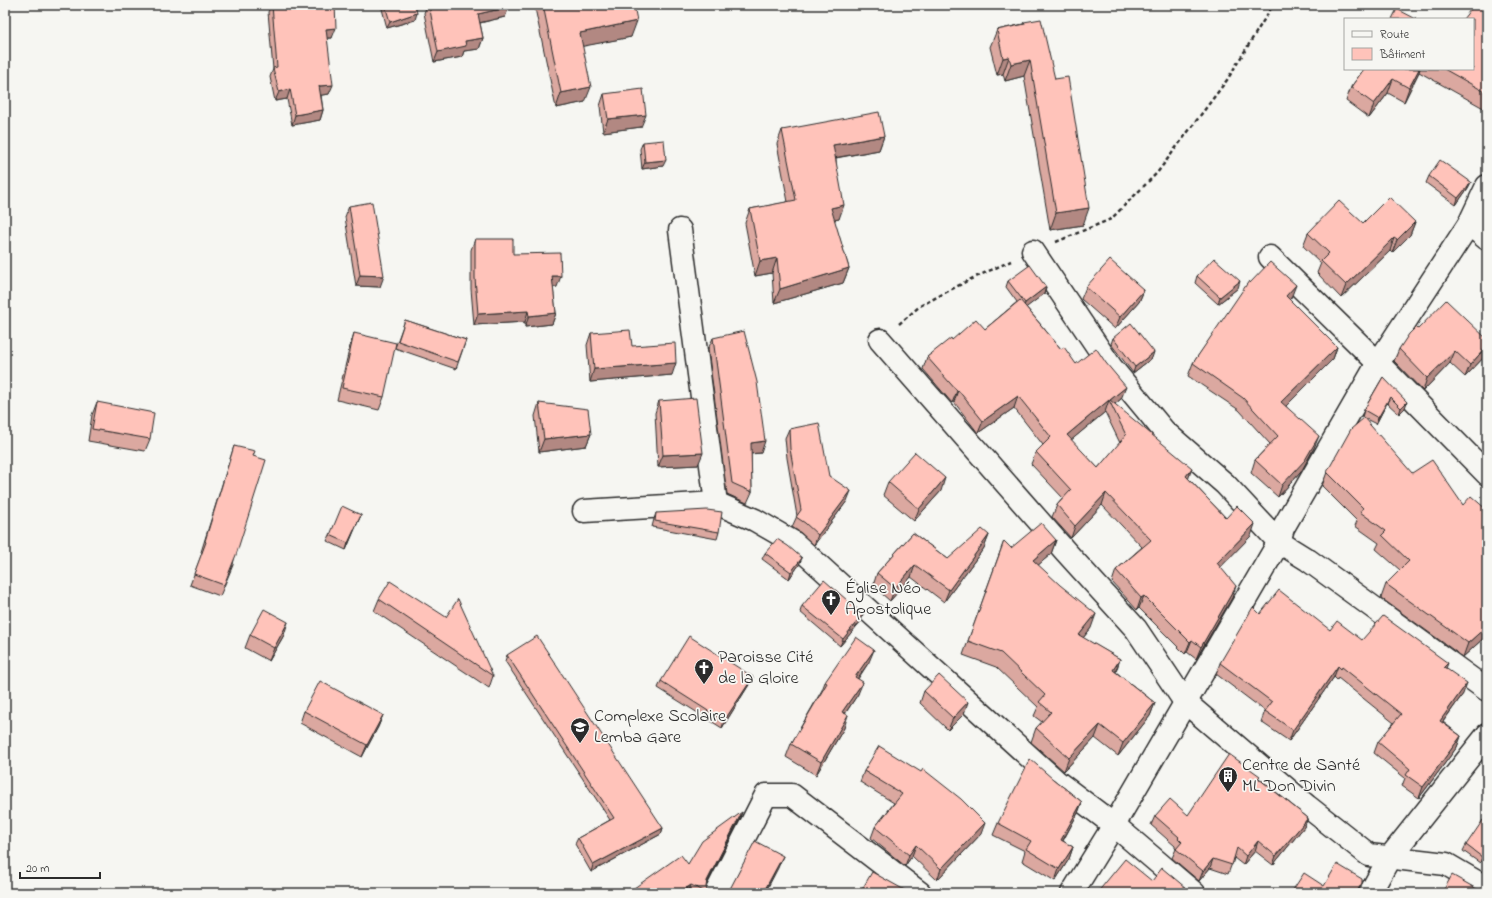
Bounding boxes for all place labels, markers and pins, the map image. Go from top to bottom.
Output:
place label: Église Néo Apostolique [845,576,932,623]
church icon: Église Néo Apostolique [820,588,842,616]
place label: Paroisse Cité de la Gloire [718,645,814,692]
church icon: Paroisse Cité de la Gloire [693,657,715,685]
place label: Complexe Scolaire Lemba Gare [594,704,727,751]
school or university icon: Complexe Scolaire Lemba Gare [569,716,591,744]
place label: Centre de Santé ML Don Divin [1242,753,1361,800]
building icon: Centre de Santé ML Don Divin [1217,765,1239,793]

